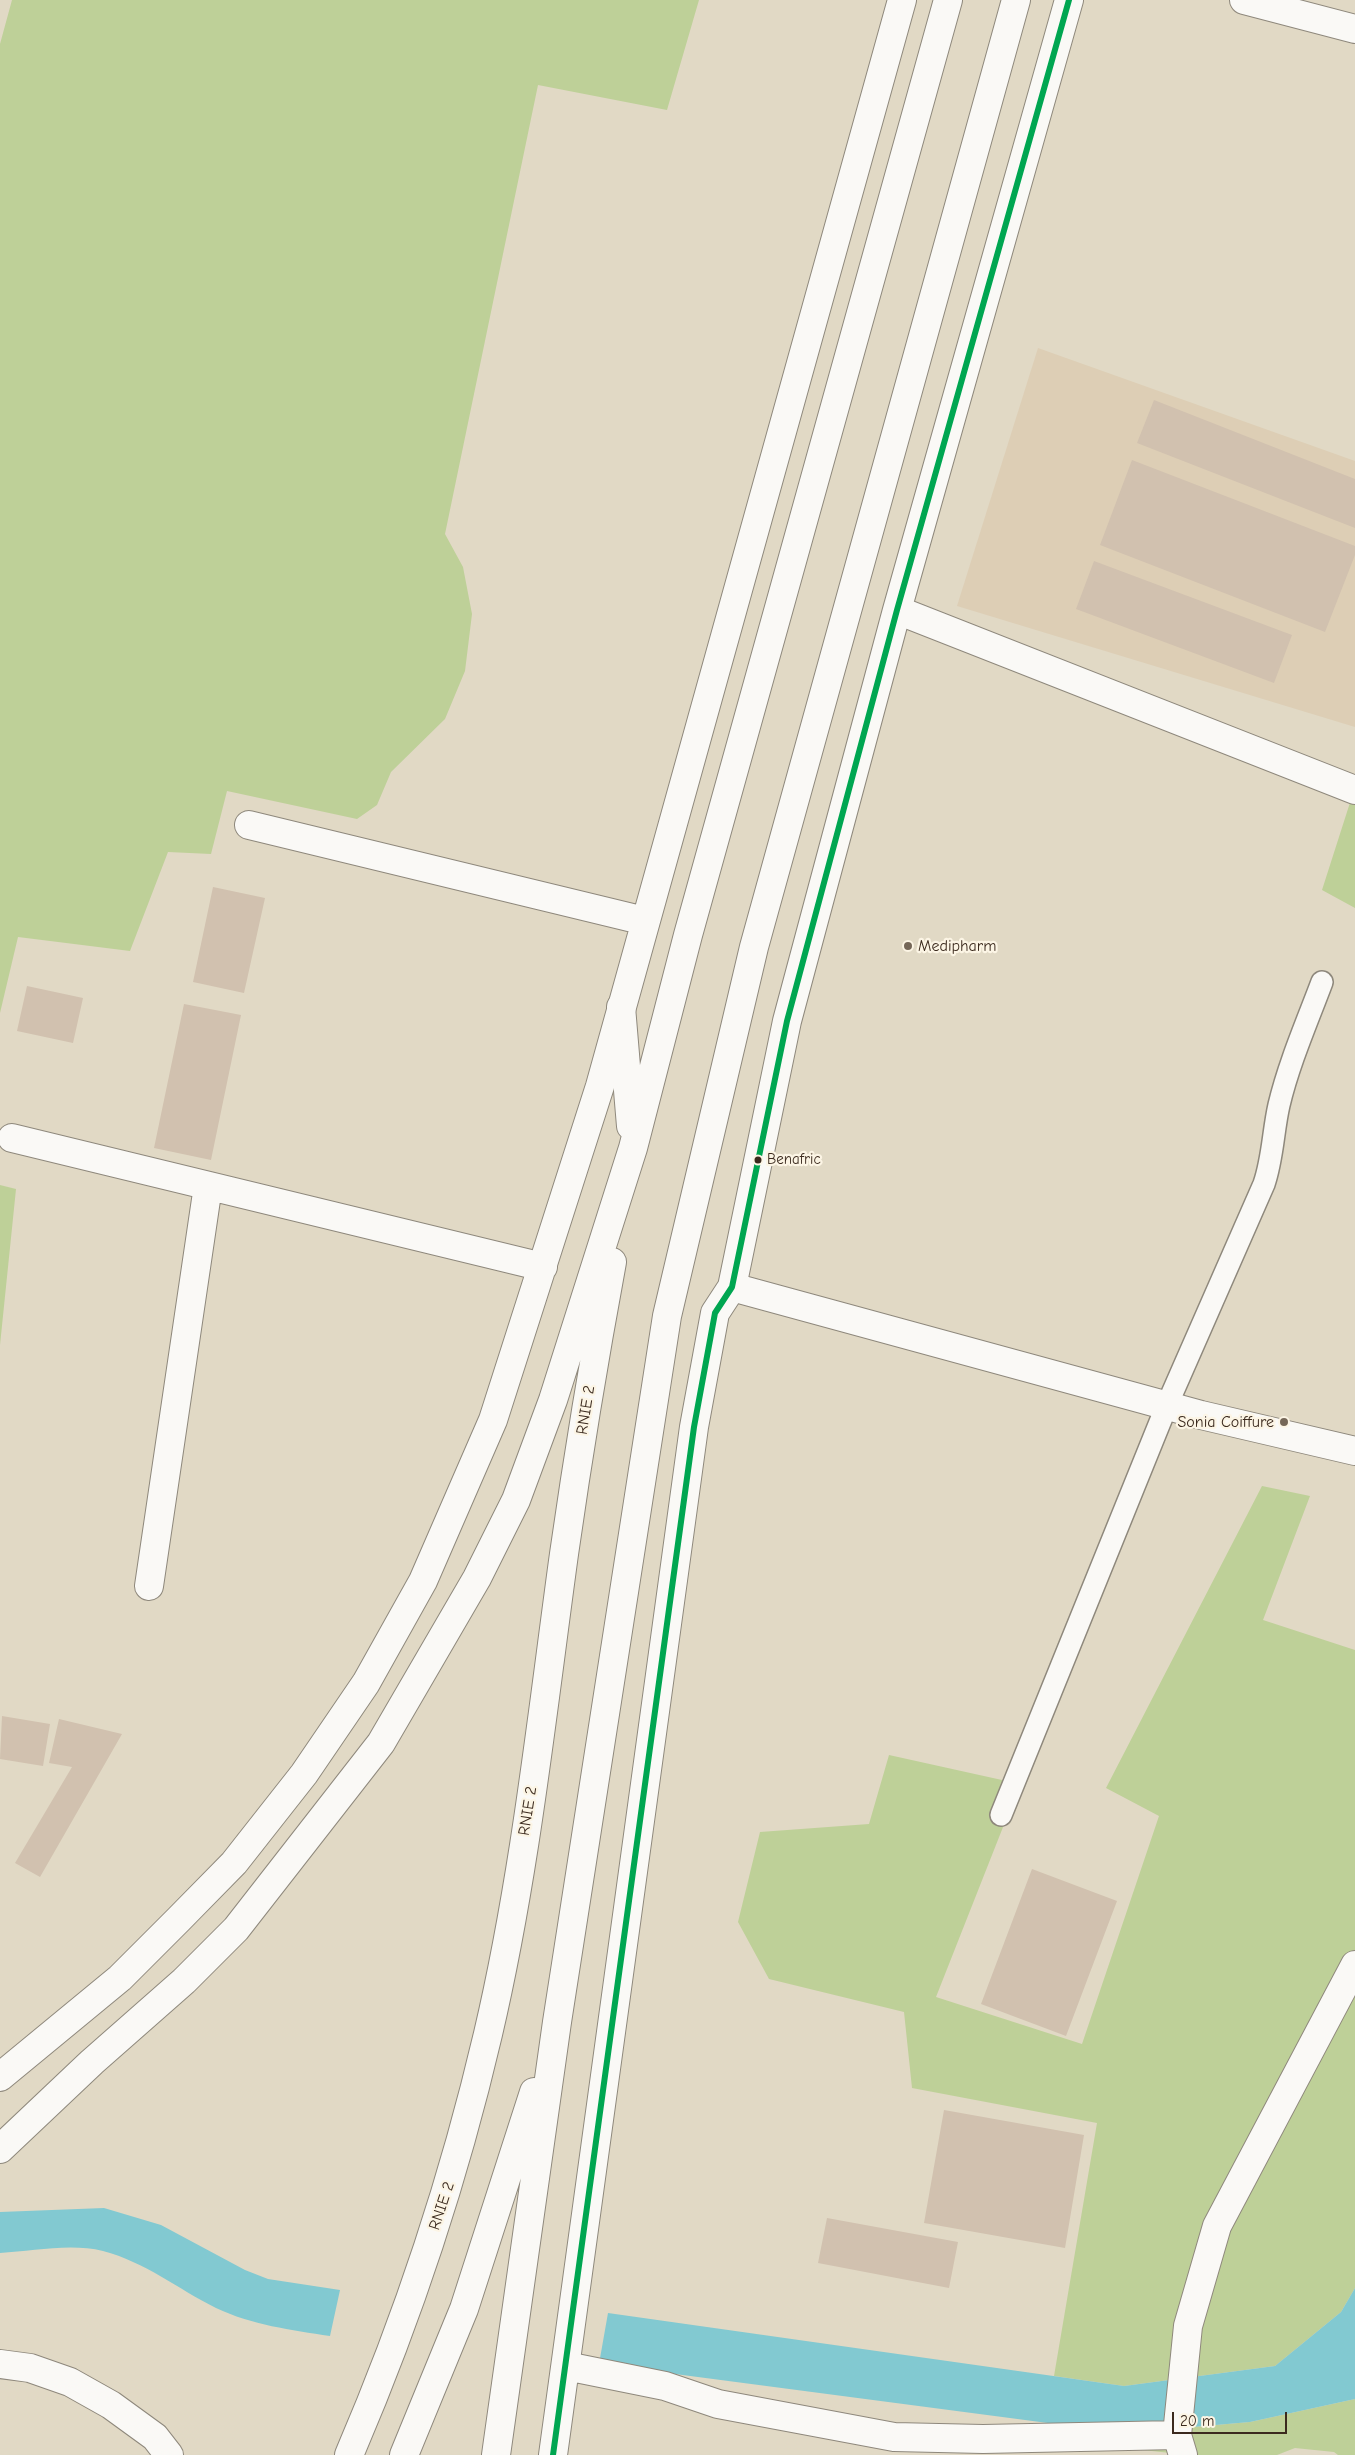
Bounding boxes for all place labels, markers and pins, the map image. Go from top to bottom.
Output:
place label: Medipharm [918,936,996,956]
marker: Medipharm [902,940,914,952]
place label: Benafric [767,1151,821,1169]
marker: Benafric [753,1155,763,1165]
place label: Sonia Coiffure [1178,1412,1274,1432]
marker: Sonia Coiffure [1278,1416,1290,1428]

